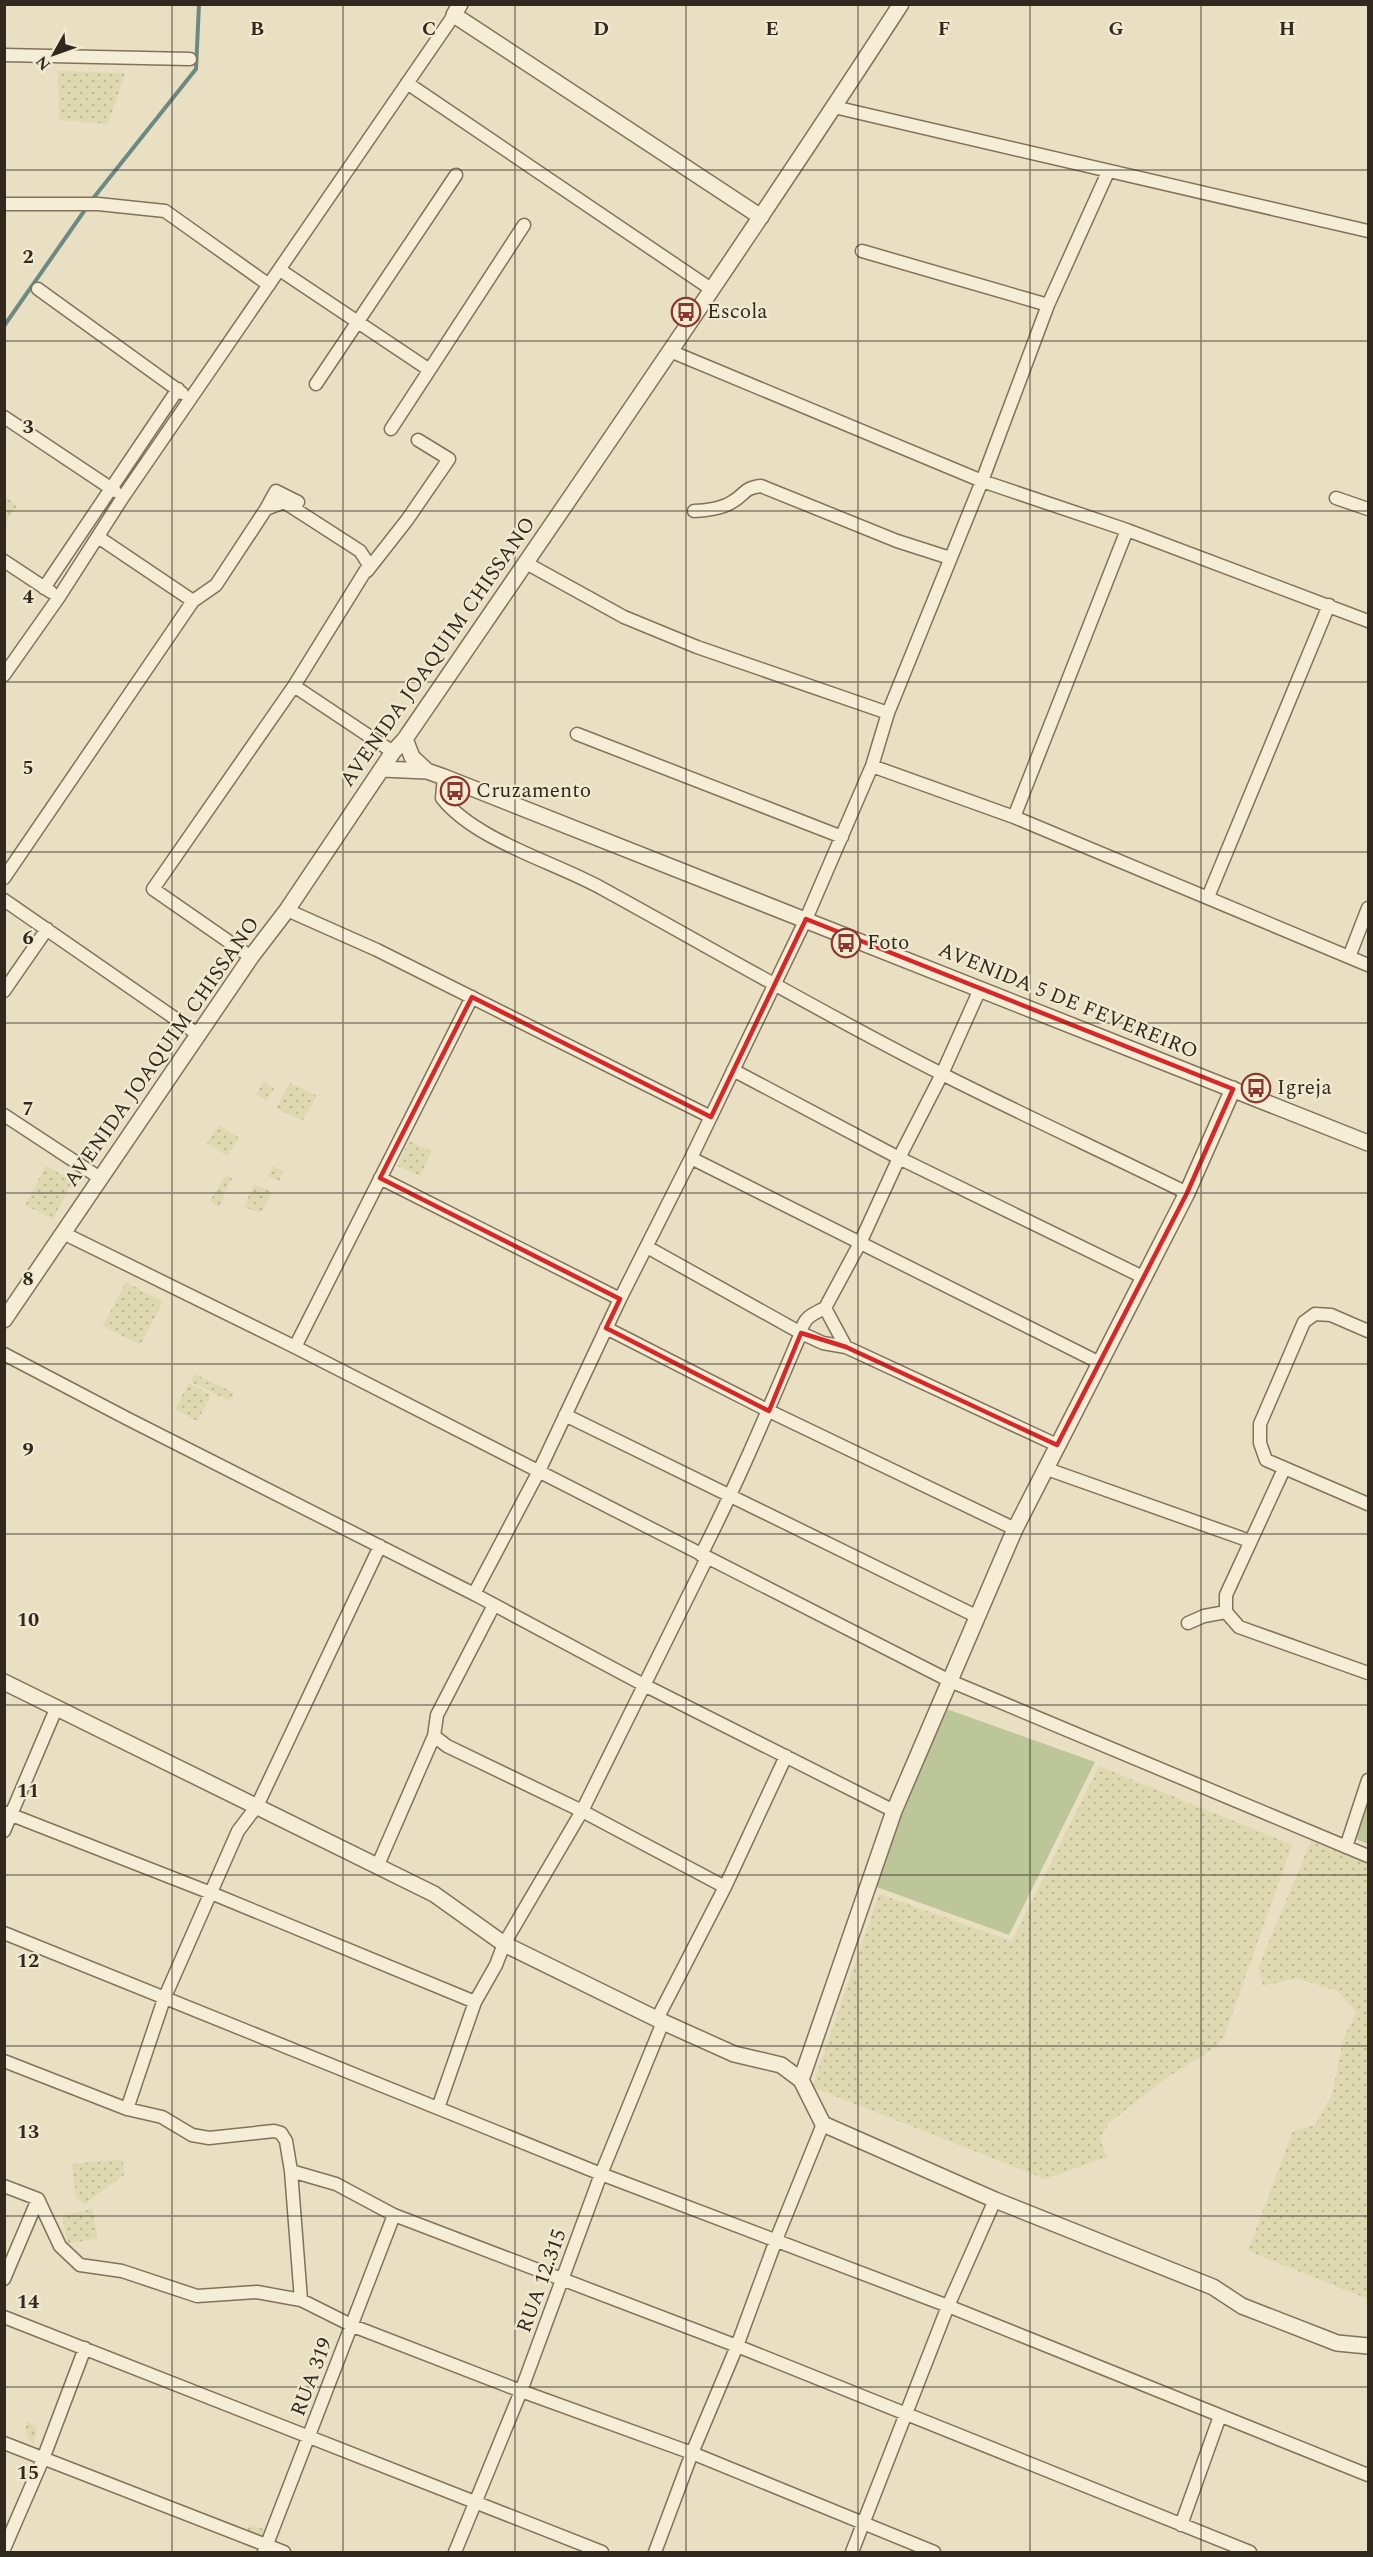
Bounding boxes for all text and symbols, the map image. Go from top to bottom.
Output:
text: B [250,14,264,44]
text: C [422,14,436,44]
text: D [593,14,609,44]
text: E [765,14,779,44]
text: F [938,14,950,44]
text: G [1108,14,1124,44]
text: H [1279,14,1295,44]
north arrow [24,24,84,84]
text: N [30,50,57,76]
text: 2 [22,242,34,272]
bus stop icon: Escola [670,296,702,328]
place label: Escola [707,296,768,328]
text: 3 [22,412,34,442]
street label: AVENIDA JOAQUIM CHISSANO [332,510,544,794]
text: 4 [22,582,34,612]
text: 5 [22,753,34,783]
bus stop icon: Cruzamento [439,775,471,807]
place label: Cruzamento [476,775,591,807]
street label: AVENIDA JOAQUIM CHISSANO [56,910,268,1194]
text: 6 [22,923,34,953]
bus stop icon: Foto [830,927,862,959]
place label: Foto [867,927,909,959]
street label: AVENIDA 5 DE FEVEREIRO [933,934,1203,1068]
bus stop icon: Igreja [1240,1072,1272,1104]
place label: Igreja [1277,1072,1333,1104]
text: 7 [22,1094,34,1124]
text: 8 [22,1264,34,1294]
text: 9 [22,1435,34,1465]
text: 10 [17,1605,39,1635]
text: 11 [17,1776,39,1806]
text: 12 [17,1946,39,1976]
text: 13 [17,2117,39,2147]
street label: RUA 12.315 [508,2225,576,2337]
text: 14 [17,2287,39,2317]
street label: RUA 319 [282,2333,342,2421]
text: 15 [17,2458,39,2488]

